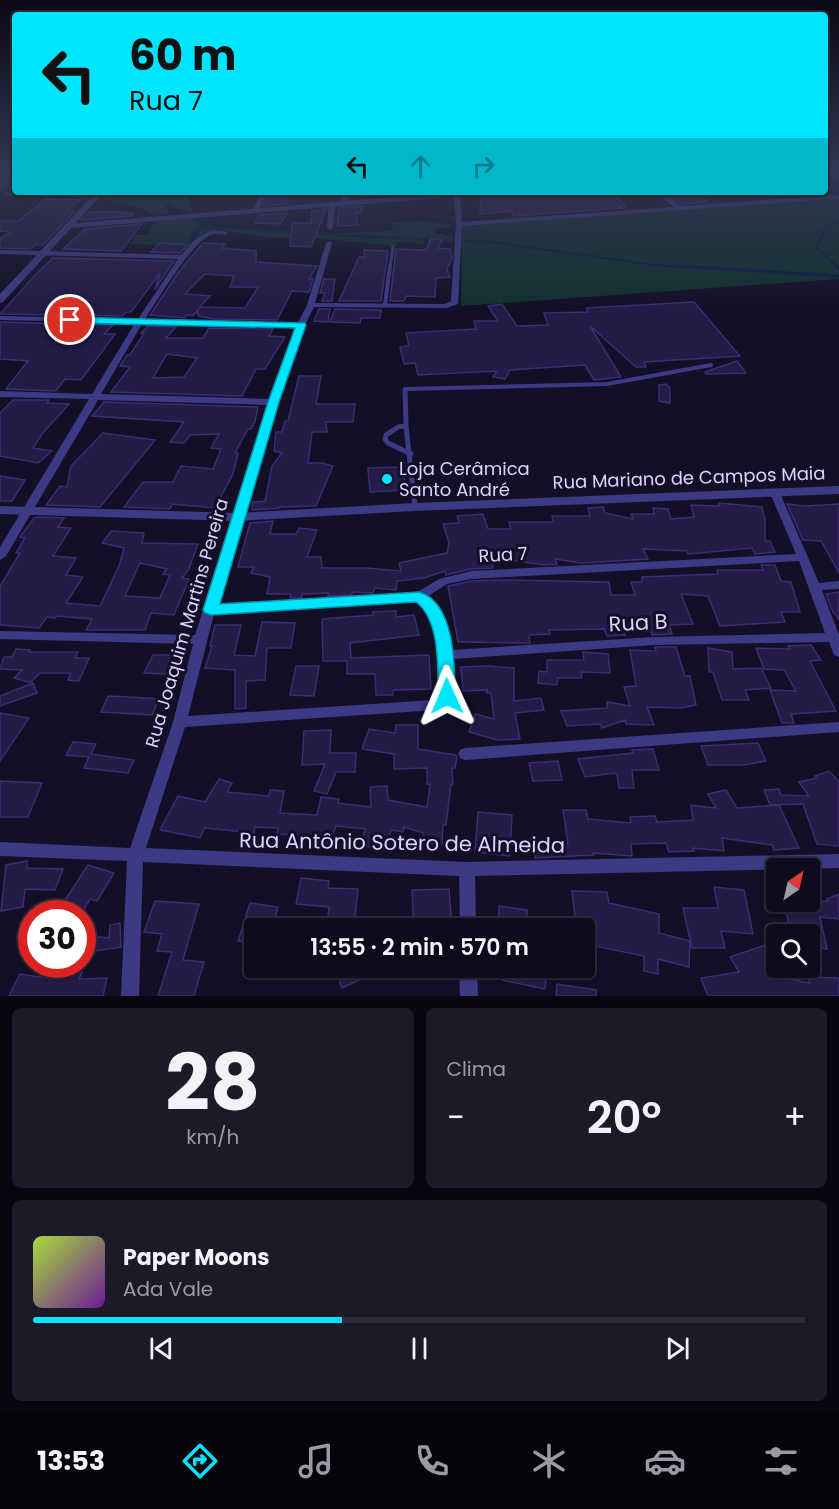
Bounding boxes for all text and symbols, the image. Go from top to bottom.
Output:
text: 60 m [129,26,237,85]
icon: left [30,36,108,114]
text: Rua 7 [129,82,203,119]
icon: left [341,150,374,183]
icon: ahead [404,150,437,183]
icon: right [467,150,500,183]
pin [44,294,95,345]
icon: arrive [53,303,86,336]
place label: Loja Cerâmica Santo André [399,456,530,502]
street label: Rua Mariano de Campos Maia [552,460,826,495]
marker: Loja Cerâmica Santo André [380,472,394,486]
street label: Rua Joaquim Martins Pereira [139,495,234,750]
street label: Rua 7 [478,541,528,568]
street label: Rua B [608,606,668,639]
position arrow [415,664,479,728]
street label: Rua Antônio Sotero de Almeida [239,825,565,860]
north arrow [766,858,820,912]
map controls [766,858,820,978]
speed limit sign: 30 [18,900,96,978]
button: search [766,924,820,978]
text: 13:55 · 2 min · 570 m [310,932,529,963]
text: 28 [165,1028,260,1137]
text: Clima [447,1055,506,1083]
text: 20° [587,1086,662,1149]
text: − [447,1094,465,1141]
text: + [783,1094,806,1141]
text: km/h [186,1123,239,1151]
text: Paper Moons [123,1242,270,1273]
text: Ada Vale [123,1275,213,1303]
icon: previous [145,1332,178,1365]
icon: pause [403,1332,436,1365]
icon: next [661,1332,694,1365]
icon: directions [179,1440,221,1482]
icon: music [295,1440,337,1482]
icon: phone [411,1440,453,1482]
icon: climate [528,1440,570,1482]
icon: car [644,1440,686,1482]
icon: filters [760,1440,802,1482]
text: 13:53 [37,1442,105,1479]

